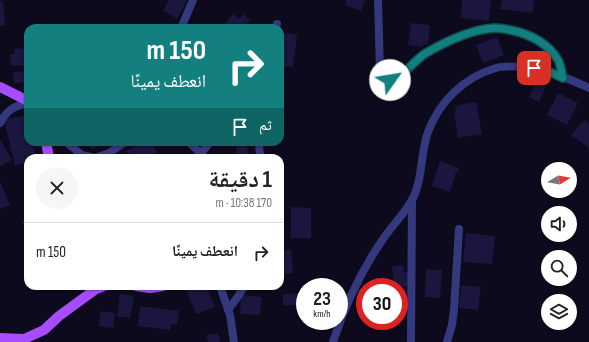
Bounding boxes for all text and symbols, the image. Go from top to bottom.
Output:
text: 150 m [146,34,206,67]
icon: right [220,40,272,92]
pin [517,51,551,85]
icon: arrive [523,57,545,79]
position arrow [369,59,411,101]
text: انعطف يمينًا [131,71,206,92]
icon: arrive [229,116,251,138]
text: ثم [259,116,272,135]
north arrow [541,162,577,198]
map controls [541,162,577,330]
text: 1 دقيقة [208,165,272,194]
button: close [36,167,78,209]
text: 170 m · 10:38 [216,195,272,211]
button: sound [541,206,577,242]
text: انعطف يمينًا [172,242,238,261]
icon: right [250,242,272,264]
text: 150 m [36,243,66,262]
button: search [541,250,577,286]
speed limit sign: 30 [356,278,408,330]
text: 23 [313,287,331,311]
button: layers [541,294,577,330]
text: km/h [313,308,331,320]

